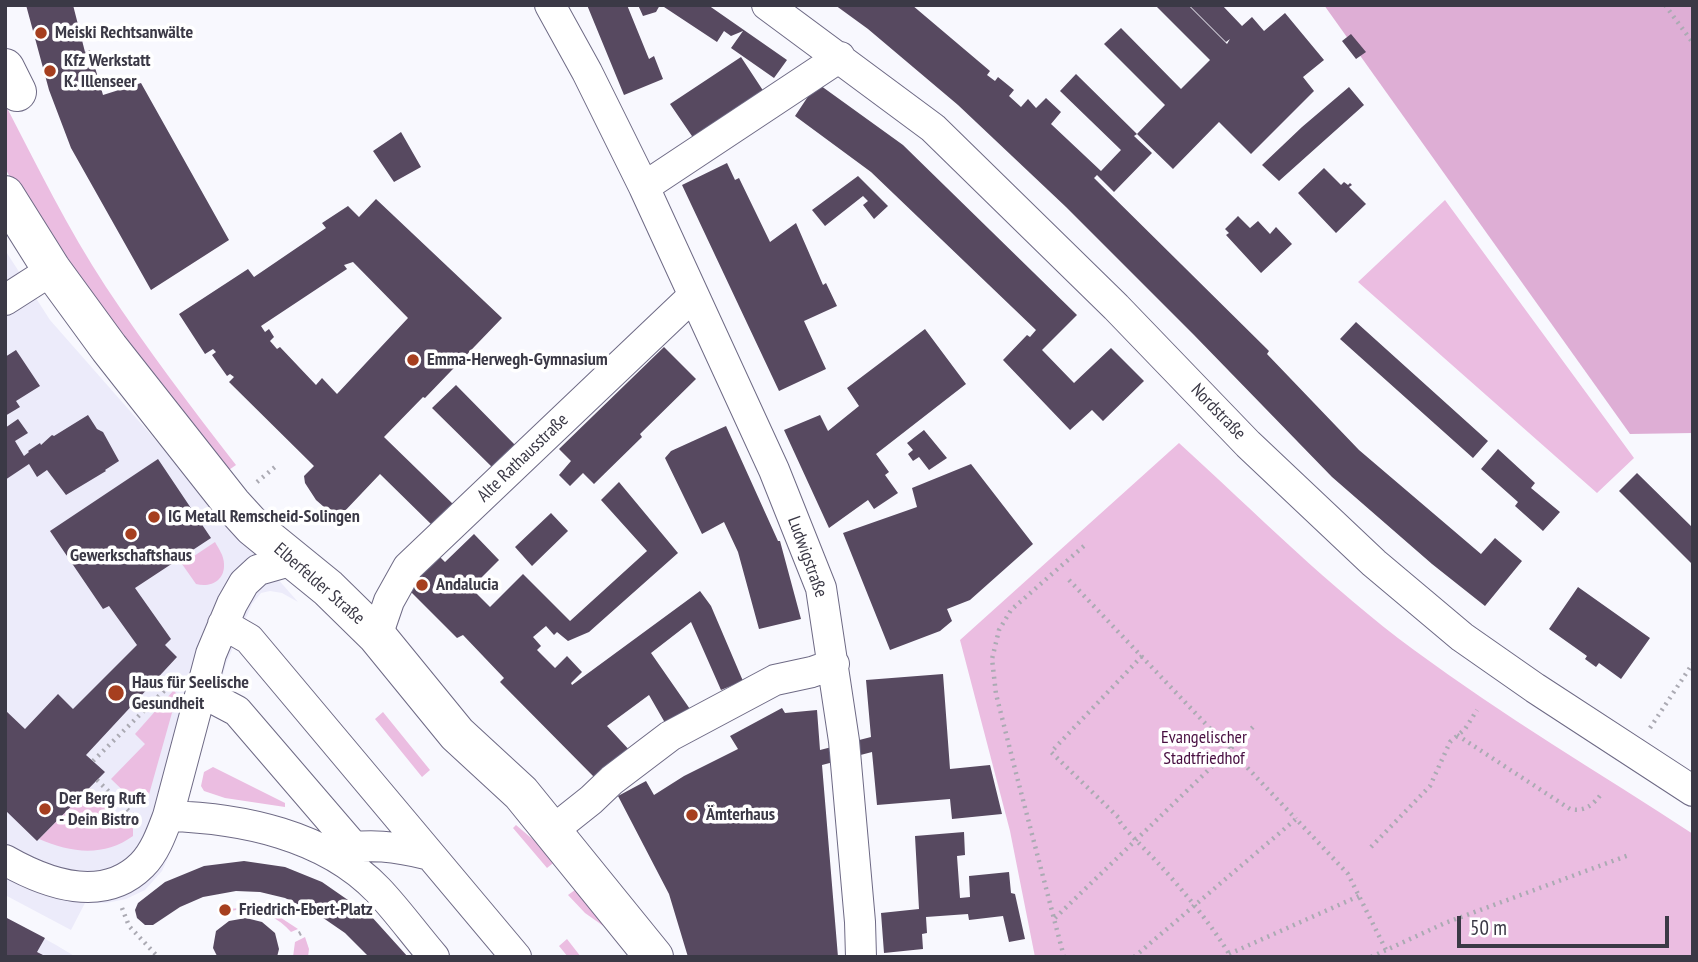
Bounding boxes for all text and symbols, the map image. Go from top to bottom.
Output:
place label: Meiski Rechtsanwälte [55,22,193,44]
marker: Meiski Rechtsanwälte [33,25,49,41]
place label: Kfz Werkstatt K. Illenseer [64,50,151,92]
marker: Kfz Werkstatt K. Illenseer [42,63,58,79]
place label: Emma-Herwegh-Gymnasium [427,349,608,371]
marker: Emma-Herwegh-Gymnasium [405,352,421,368]
street label: Nordstraße [1186,379,1250,445]
street label: Alte Rathausstraße [473,409,573,507]
place label: IG Metall Remscheid-Solingen [168,506,360,528]
marker: IG Metall Remscheid-Solingen [146,509,162,525]
street label: Ludwigstraße [782,514,832,600]
marker: Gewerkschaftshaus [123,526,139,542]
street label: Elberfelder Straße [269,539,369,629]
place label: Gewerkschaftshaus [70,545,192,567]
place label: Andalucia [436,574,499,596]
marker: Andalucia [414,577,430,593]
place label: Haus für Seelische Gesundheit [132,672,249,714]
marker: Haus für Seelische Gesundheit [106,683,126,703]
park label: Evangelischer Stadtfriedhof [1161,727,1247,770]
place label: Der Berg Ruft - Dein Bistro [59,788,146,830]
marker: Der Berg Ruft - Dein Bistro [37,801,53,817]
place label: Ämterhaus [706,804,775,826]
marker: Ämterhaus [684,807,700,823]
place label: Friedrich-Ebert-Platz [239,899,373,921]
marker: Friedrich-Ebert-Platz [217,902,233,918]
scale bar [1460,902,1672,946]
text: 50 m [1470,914,1507,941]

